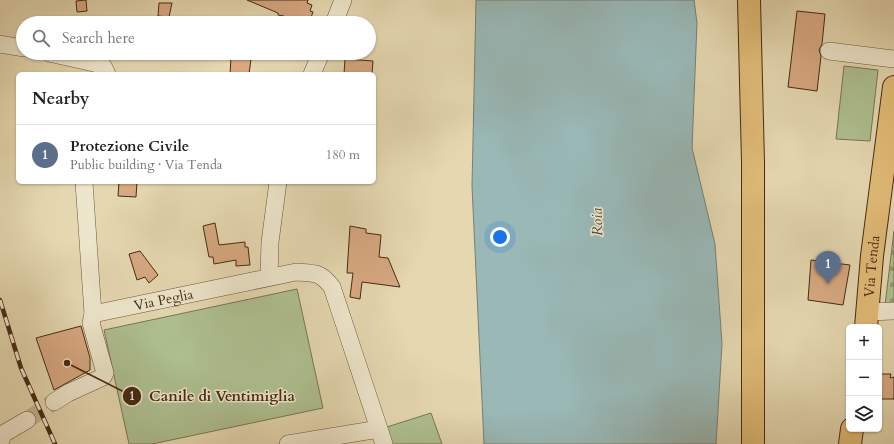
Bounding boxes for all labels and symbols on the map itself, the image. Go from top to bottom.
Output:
water label: Roia [587,208,607,236]
your location [490,227,510,247]
street label: Via Tenda [859,234,884,298]
pin: 1 [815,251,841,284]
street label: Via Peglia [132,284,195,315]
callout: Canile di Ventimiglia [122,382,303,409]
text: Canile di Ventimiglia [149,386,295,406]
text: 1 [129,388,135,404]

